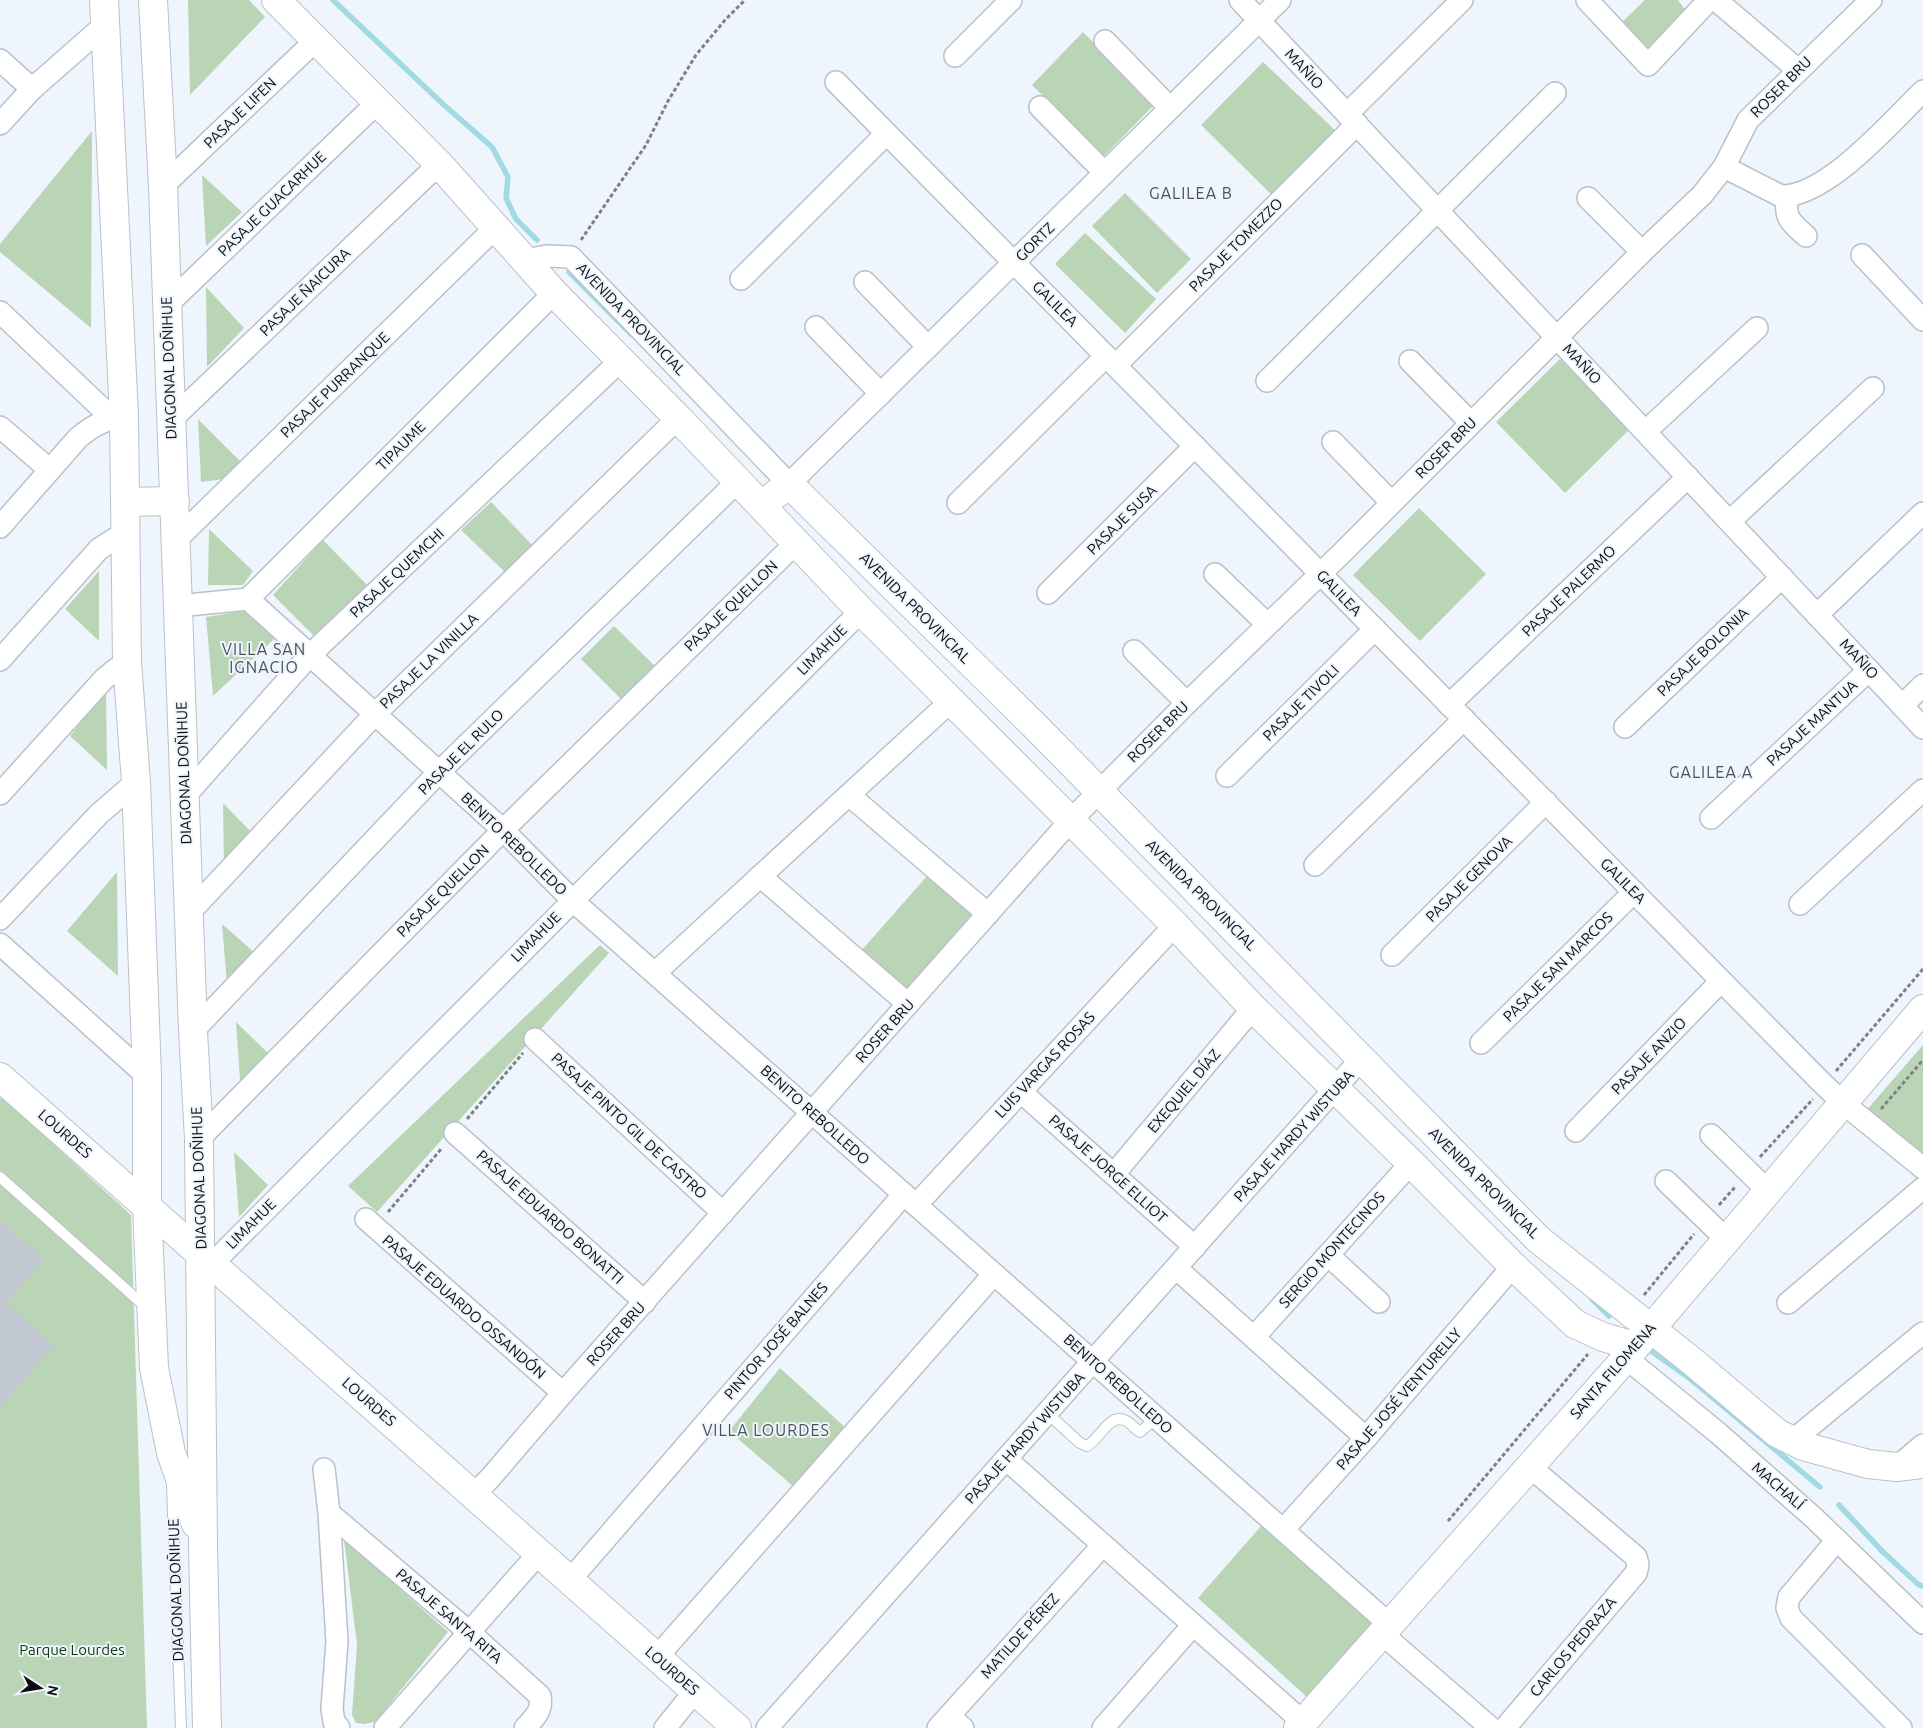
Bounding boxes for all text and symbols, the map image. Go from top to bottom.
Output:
street label: MAÑIO [1281,45,1327,92]
street label: ROSER BRU [1747,53,1815,121]
street label: PASAJE LIFEN [200,74,279,151]
street label: PASAJE GUACARHUE [214,148,329,259]
district label: GALILEA B [1149,184,1233,202]
street label: PASAJE TOMEZZO [1185,194,1286,295]
street label: GORTZ [1012,219,1058,265]
street label: PASAJE ÑAICURA [256,244,353,339]
street label: AVENIDA PROVINCIAL [573,259,690,379]
street label: GALILEA [1029,277,1082,330]
street label: DIAGONAL DOÑIHUE [158,296,179,440]
street label: PASAJE PURRANQUE [277,328,393,441]
street label: MAÑIO [1559,340,1605,387]
street label: ROSER BRU [1412,414,1480,482]
street label: TIPAUME [373,418,429,474]
street label: PASAJE SUSA [1083,481,1160,558]
street label: PASAJE QUEMCHI [346,525,447,621]
street label: PASAJE PALERMO [1518,542,1619,640]
street label: AVENIDA PROVINCIAL [857,549,974,667]
street label: PASAJE QUELLON [680,557,781,654]
street label: GALILEA [1313,566,1366,619]
street label: PASAJE BOLONIA [1654,604,1752,699]
street label: PASAJE LA VINILLA [376,609,482,712]
street label: LIMAHUE [793,621,850,678]
street label: MAÑIO [1836,635,1882,682]
district label: VILLA SAN IGNACIO [222,640,306,676]
street label: PASAJE TIVOLI [1259,661,1342,744]
street label: PASAJE MANTUA [1763,676,1861,769]
street label: ROSER BRU [1124,698,1192,766]
street label: DIAGONAL DOÑIHUE [173,701,194,845]
street label: PASAJE EL RULO [415,706,507,798]
district label: GALILEA A [1669,763,1753,781]
street label: BENITO REBOLLEDO [458,789,571,899]
street label: PASAJE GENOVA [1422,832,1515,925]
street label: AVENIDA PROVINCIAL [1143,836,1260,954]
street label: PASAJE QUELLON [393,841,492,940]
street label: GALILEA [1597,854,1650,907]
street label: LIMAHUE [507,908,564,965]
street label: PASAJE SAN MARCOS [1499,908,1616,1025]
street label: ROSER BRU [852,996,917,1066]
street label: LUIS VARGAS ROSAS [991,1008,1098,1121]
street label: PASAJE ANZIO [1608,1014,1690,1098]
street label: EXEQUIEL DÍAZ [1144,1045,1224,1136]
street label: PASAJE PINTO GIL DE CASTRO [548,1049,711,1202]
street label: BENITO REBOLLEDO [757,1061,873,1168]
street label: PASAJE HARDY WISTUBA [1230,1066,1357,1205]
street label: LOURDES [35,1106,96,1162]
street label: DIAGONAL DOÑIHUE [188,1106,209,1250]
street label: PASAJE JORGE ELLIOT [1046,1111,1171,1227]
street label: AVENIDA PROVINCIAL [1426,1124,1543,1242]
street label: PASAJE EDUARDO BONATTI [474,1146,627,1287]
street label: SERGIO MONTECINOS [1275,1188,1388,1311]
street label: LIMAHUE [222,1195,279,1252]
street label: PASAJE EDUARDO OSSANDÓN [379,1231,549,1382]
street label: PINTOR JOSÉ BALNES [720,1279,831,1402]
street label: ROSER BRU [583,1299,648,1369]
street label: SANTA FILOMENA [1566,1319,1659,1422]
street label: PASAJE JOSÉ VENTURELLY [1333,1324,1465,1473]
street label: BENITO REBOLLEDO [1060,1330,1176,1437]
street label: PASAJE HARDY WISTUBA [961,1368,1088,1507]
street label: LOURDES [339,1374,400,1430]
district label: VILLA LOURDES [702,1421,830,1439]
street label: MACHALÍ [1749,1458,1808,1513]
street label: DIAGONAL DOÑIHUE [165,1518,186,1662]
street label: PASAJE SANTA RITA [393,1565,506,1667]
street label: MATILDE PÉREZ [977,1590,1062,1681]
street label: CARLOS PEDRAZA [1526,1593,1619,1700]
park label: Parque Lourdes [19,1641,125,1658]
street label: LOURDES [642,1643,703,1699]
north arrow [15,1663,65,1713]
text: N [44,1684,62,1697]

